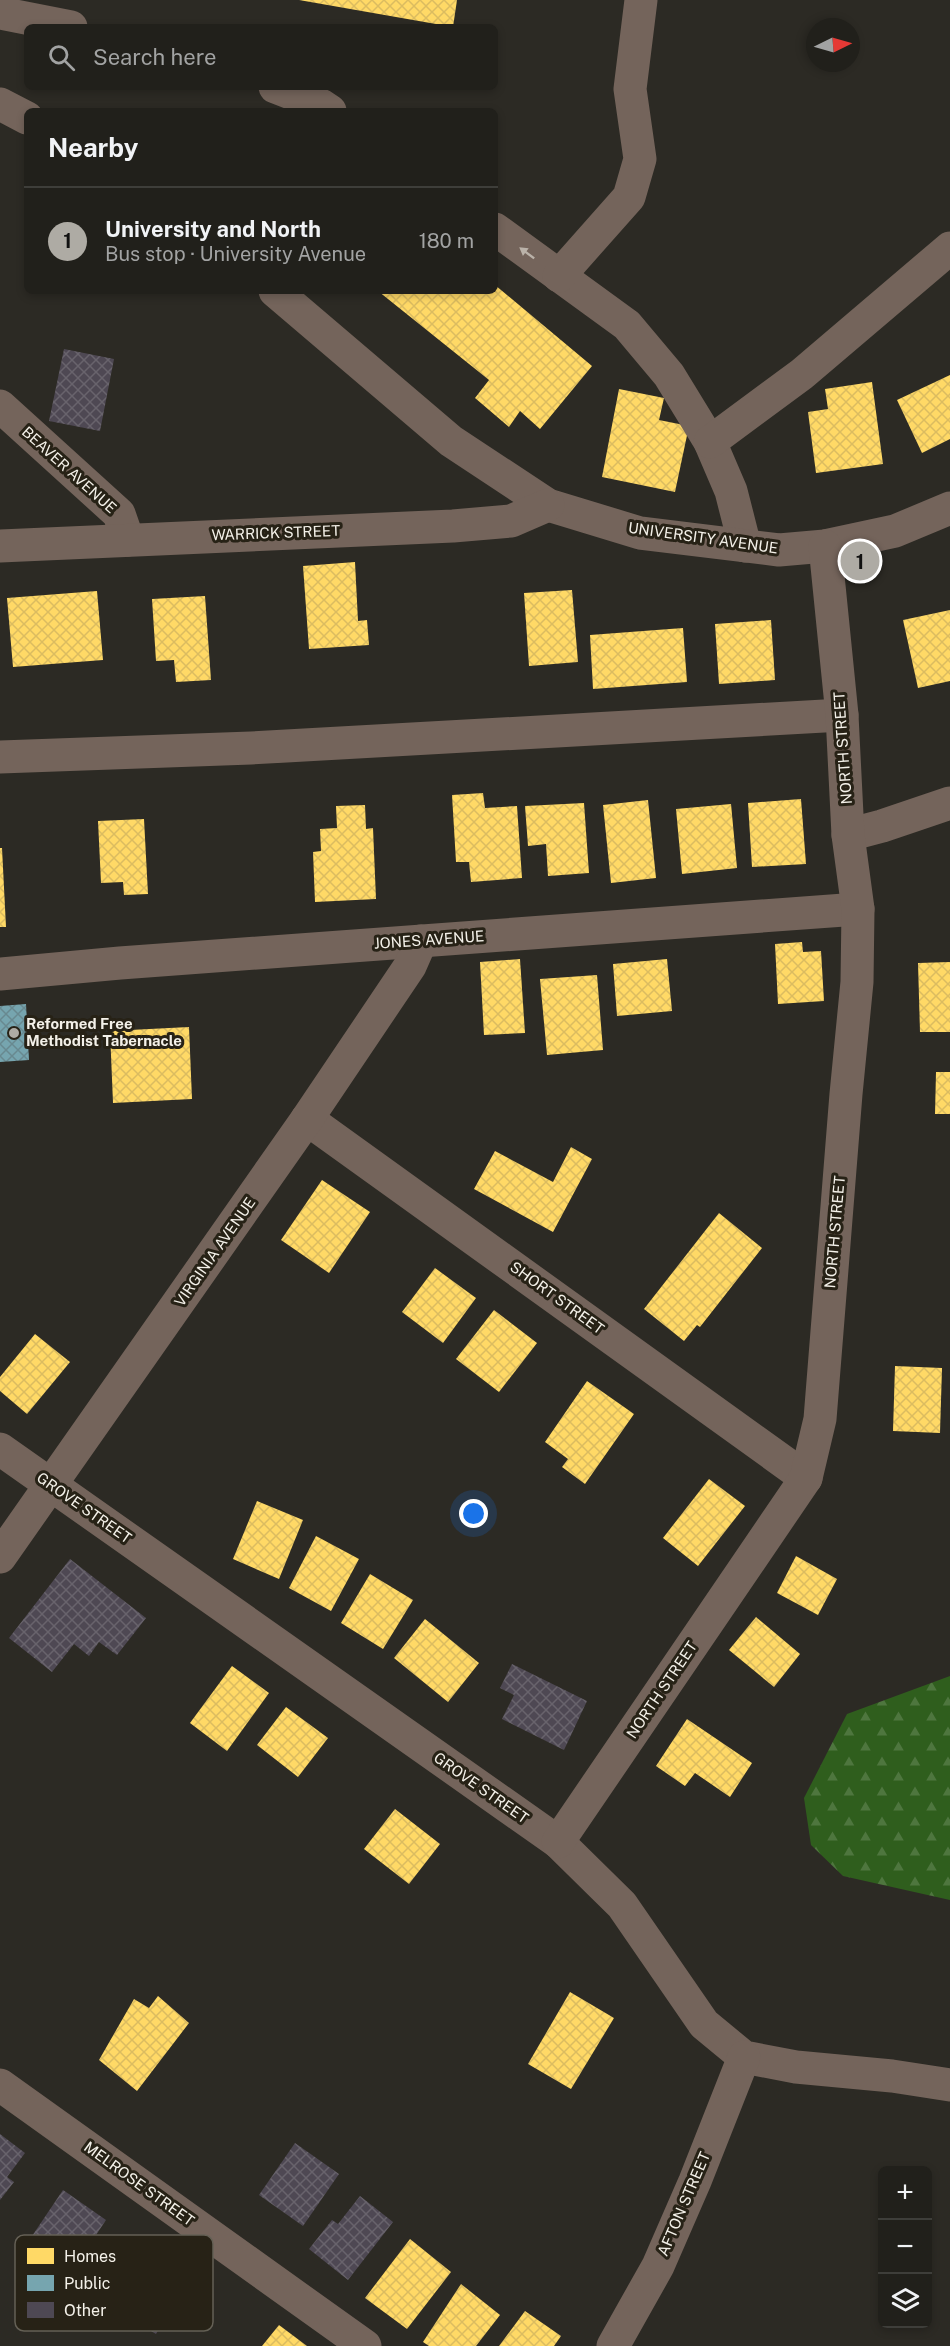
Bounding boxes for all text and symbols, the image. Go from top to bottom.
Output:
north arrow [806,18,860,72]
search box [24,24,498,90]
icon: search [45,41,78,74]
text: Search here [93,44,217,70]
text: Nearby [48,132,138,163]
text: University and North [105,216,321,242]
text: 1 [63,229,72,253]
text: 180 m [419,229,474,253]
text: Bus stop · University Avenue [105,242,366,266]
one-way arrow [519,246,535,259]
street label: BEAVER AVENUE [19,423,120,516]
street label: UNIVERSITY AVENUE [627,519,779,556]
street label: WARRICK STREET [211,522,341,543]
pin: 1 [840,538,880,584]
street label: NORTH STREET [830,691,855,805]
street label: JONES AVENUE [373,927,485,952]
place label: Reformed Free Methodist Tabernacle [26,1015,182,1049]
marker: Reformed Free Methodist Tabernacle [7,1026,21,1040]
street label: NORTH STREET [821,1175,848,1289]
street label: VIRGINIA AVENUE [171,1194,259,1309]
street label: SHORT STREET [507,1258,608,1337]
street label: GROVE STREET [34,1469,135,1547]
your location [459,1499,488,1528]
street label: NORTH STREET [623,1638,700,1741]
street label: GROVE STREET [431,1749,532,1827]
street label: MELROSE STREET [81,2138,198,2229]
street label: AFTON STREET [654,2149,713,2258]
map controls [878,2166,932,2328]
button: + [878,2166,932,2220]
button: − [878,2220,932,2274]
legend [15,2235,213,2331]
text: Homes [64,2247,116,2266]
text: Public [64,2274,111,2293]
button: layers [878,2274,932,2328]
text: Other [64,2301,106,2320]

